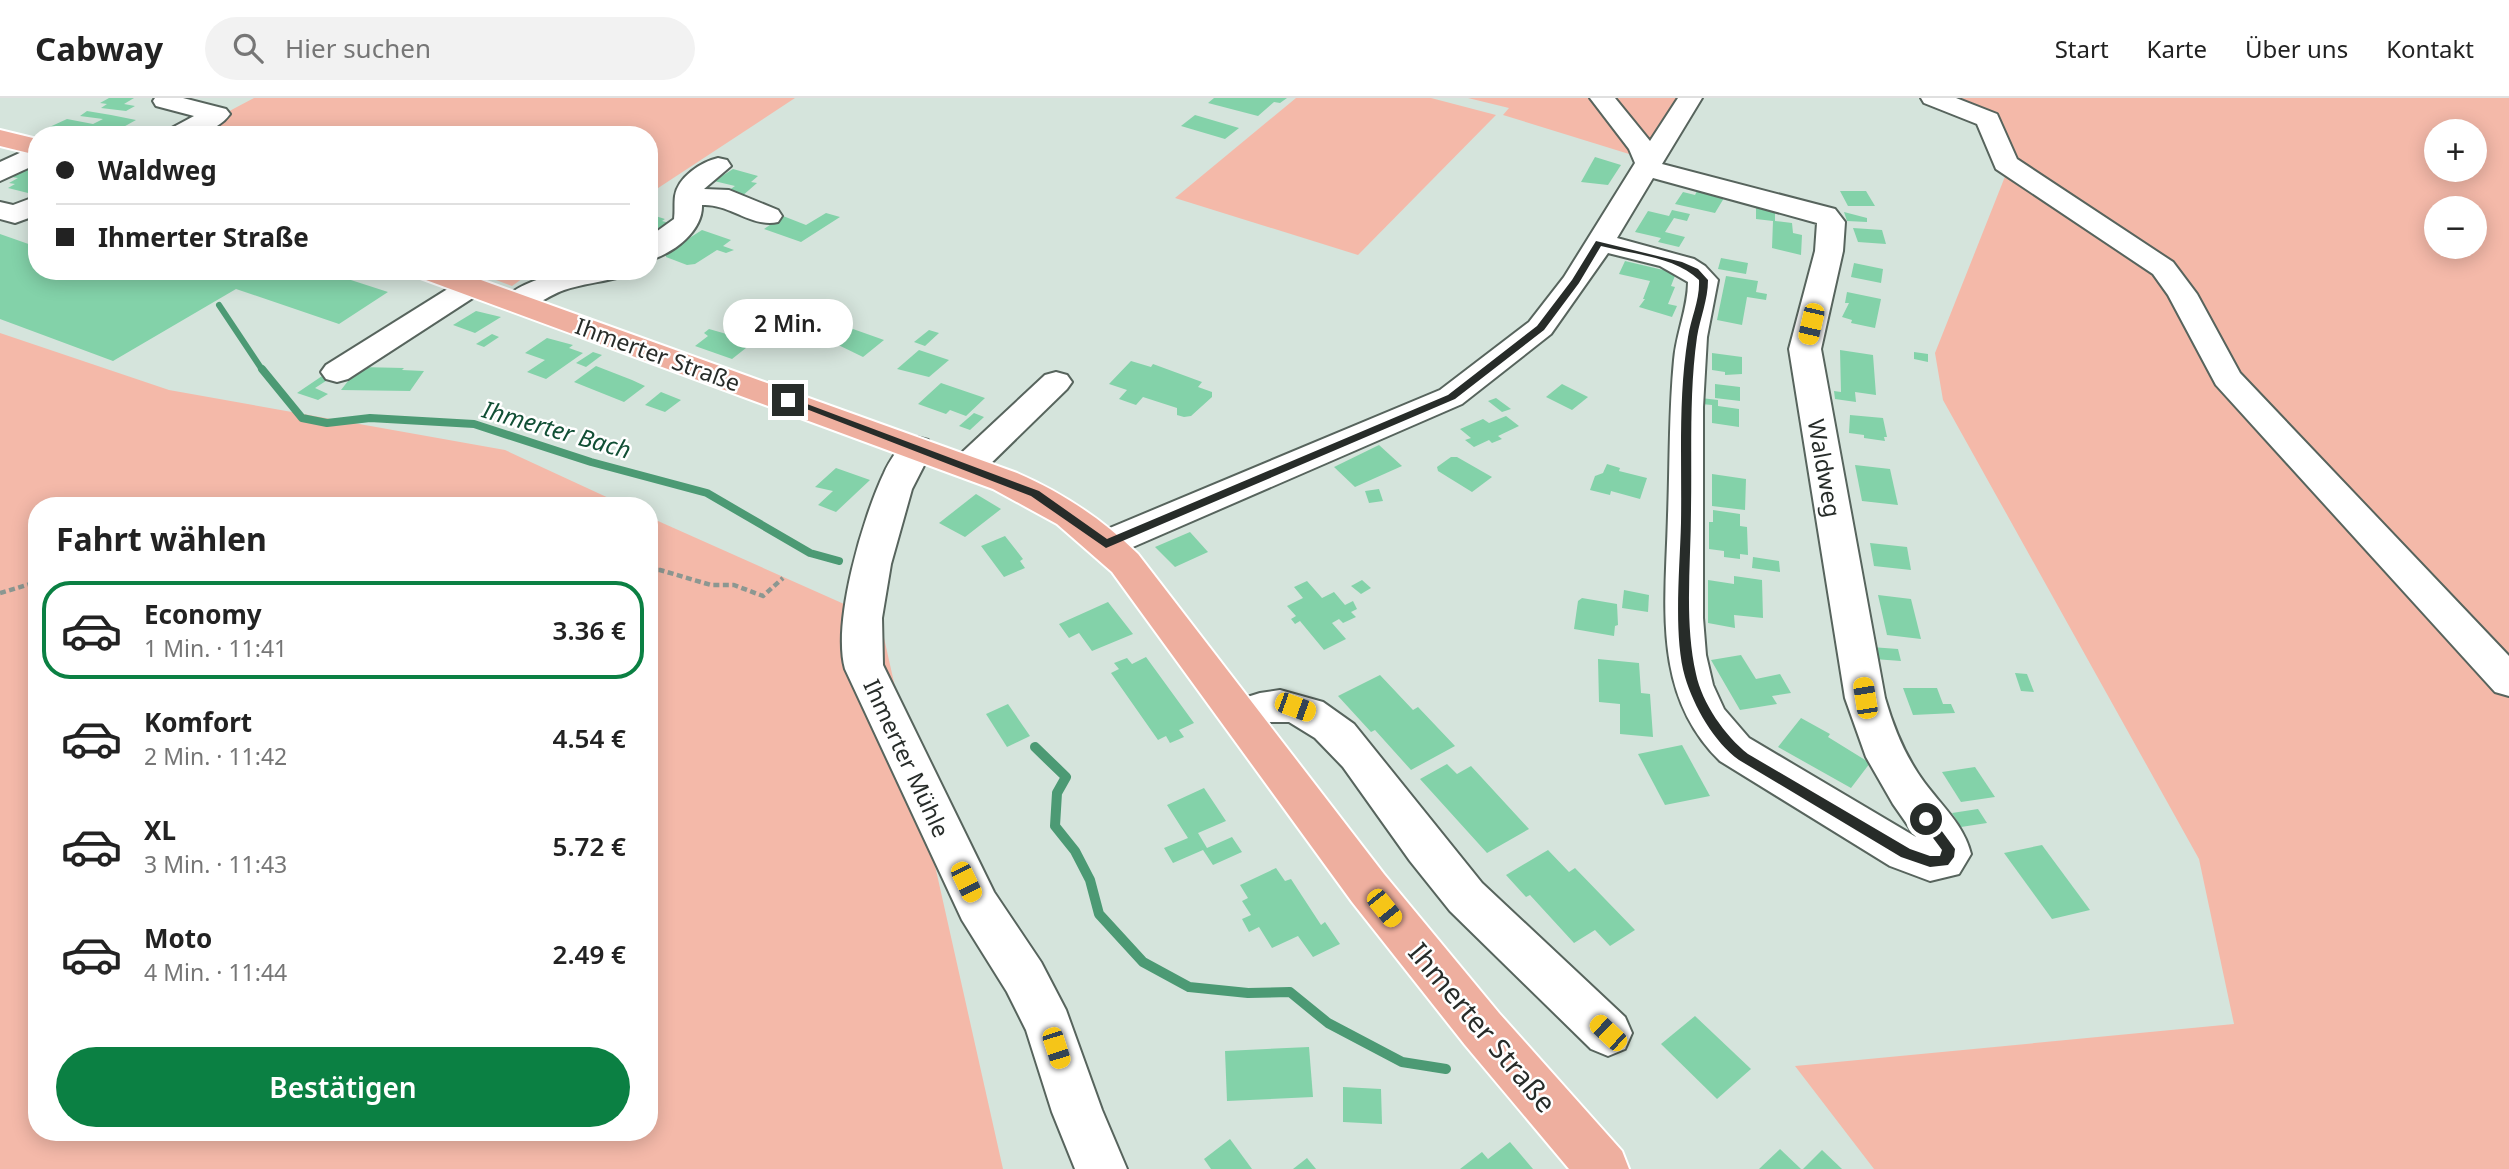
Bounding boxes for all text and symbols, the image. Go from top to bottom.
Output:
search box [205,17,695,80]
text: Cabway [35,26,163,71]
icon: search [229,29,267,67]
text: Hier suchen [285,30,431,66]
text: Start [2055,32,2109,65]
text: Karte [2147,32,2207,65]
text: Über uns [2245,32,2348,65]
text: Kontakt [2386,32,2474,65]
map controls [2424,119,2487,259]
button: + [2424,119,2487,182]
text: Waldweg [98,152,217,188]
button: − [2424,196,2487,259]
text: Ihmerter Straße [98,219,309,255]
callout: 2 Min. [723,299,853,348]
car [1797,301,1826,347]
text: 2 Min. [754,307,822,339]
street label: Ihmerter Straße [571,309,745,399]
route end [772,384,804,416]
water label: Ihmerter Bach [478,392,635,466]
street label: Waldweg [1801,416,1849,520]
text: Fahrt wählen [56,517,267,560]
text: Economy [144,596,262,632]
icon: car [60,599,123,662]
text: 3.36 € [553,612,626,648]
text: 1 Min. · 11:41 [144,632,287,664]
street label: Ihmerter Mühle [856,674,958,842]
car [1852,676,1879,720]
car [1272,690,1319,724]
text: Komfort [144,704,252,740]
icon: car [60,707,123,770]
text: 4.54 € [553,720,626,756]
text: 2 Min. · 11:42 [144,740,287,772]
route start [1910,803,1942,835]
text: XL [144,812,176,848]
icon: car [60,815,123,878]
text: 5.72 € [553,828,626,864]
text: 3 Min. · 11:43 [144,848,287,880]
car [948,859,985,905]
car [1363,885,1406,931]
text: Moto [144,920,212,956]
icon: car [60,923,123,986]
street label: Ihmerter Straße [1401,934,1565,1120]
text: 2.49 € [553,936,626,972]
text: 4 Min. · 11:44 [144,956,287,988]
car [1586,1011,1631,1055]
car [1040,1025,1073,1071]
button: Bestätigen [56,1047,630,1127]

